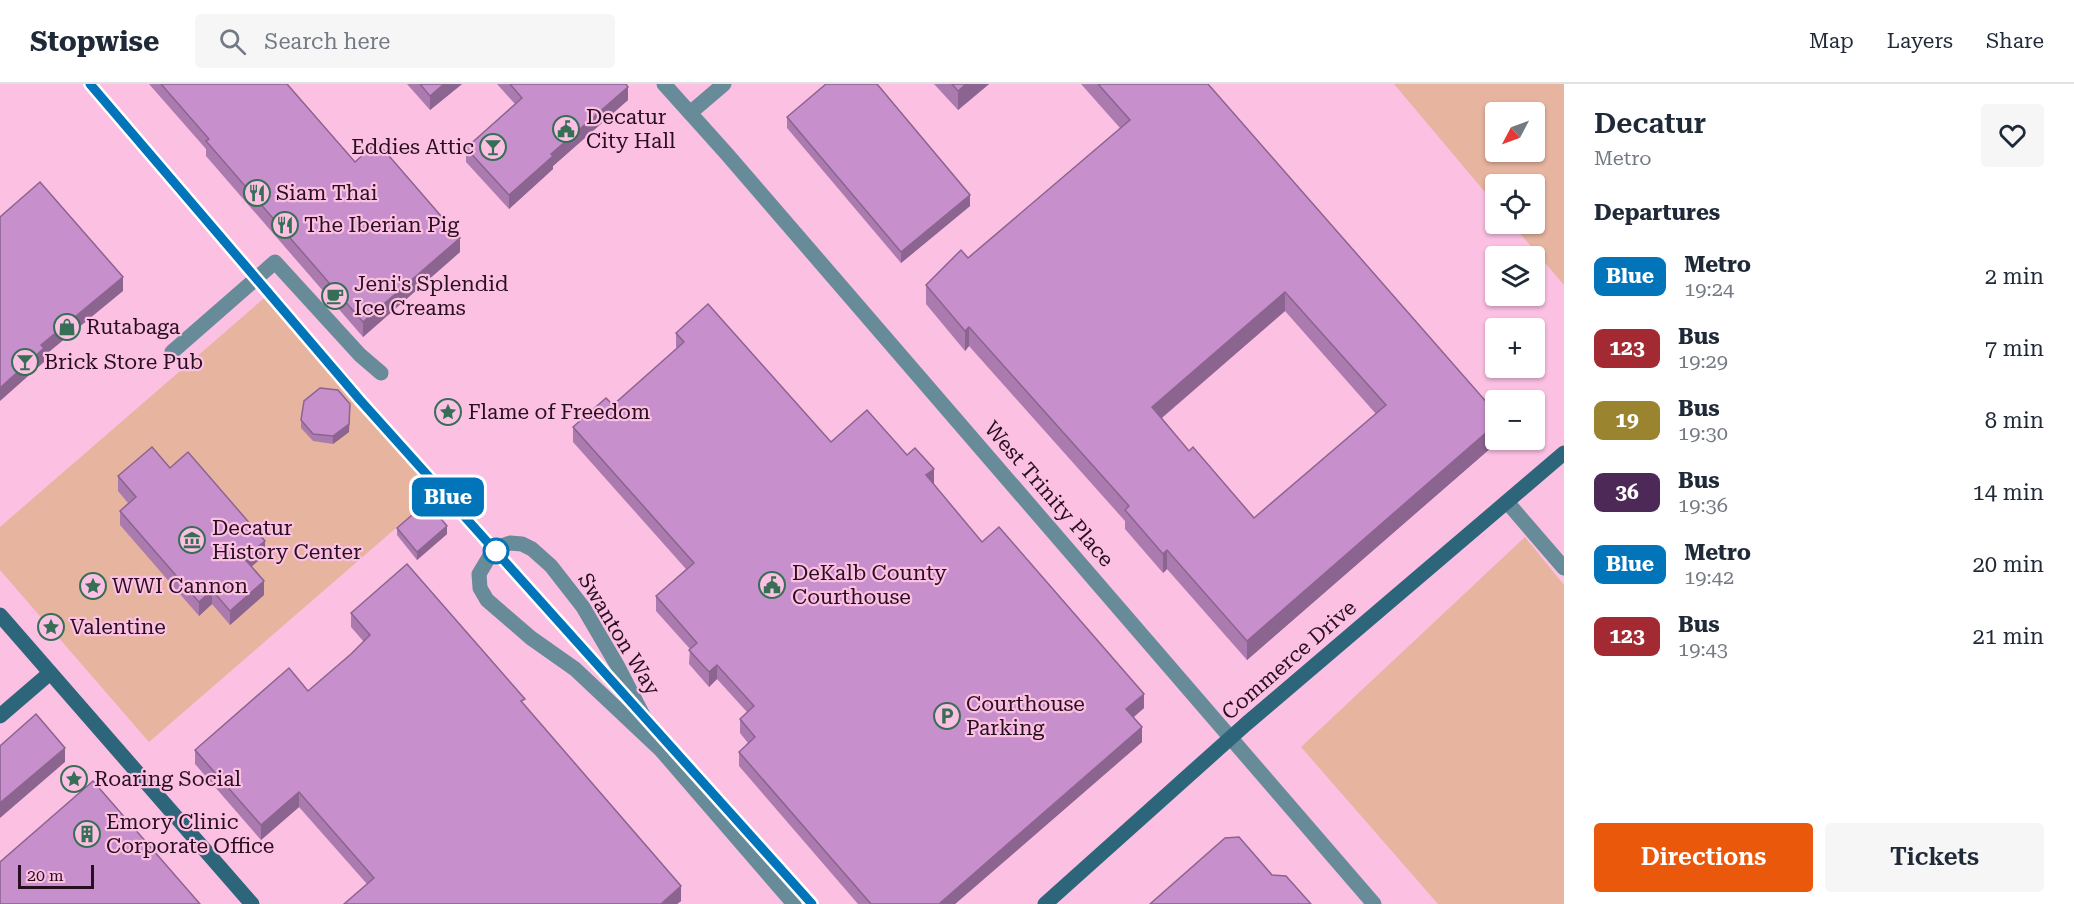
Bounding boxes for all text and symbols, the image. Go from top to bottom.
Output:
search box [195,14,615,68]
text: Stopwise [30,25,159,58]
icon: search [216,25,249,58]
text: Search here [264,29,390,54]
text: Map [1809,29,1854,53]
text: Layers [1887,29,1953,53]
text: Share [1986,29,2044,53]
north arrow [1485,102,1545,162]
map controls [1485,102,1545,450]
button: heart [1981,104,2044,167]
place label: Decatur City Hall [586,105,676,153]
text: Decatur [1594,107,1706,140]
public building icon: Decatur City Hall [551,114,581,144]
bar icon: Eddies Attic [478,132,508,162]
place label: Eddies Attic [351,135,474,159]
text: Metro [1594,146,1652,170]
button: locate [1485,174,1545,234]
restaurant icon: Siam Thai [242,178,272,208]
place label: Siam Thai [276,181,378,205]
text: Departures [1594,200,1720,225]
restaurant icon: The Iberian Pig [270,210,300,240]
place label: The Iberian Pig [304,213,459,237]
button: layers [1485,246,1545,306]
text: Metro [1684,252,1751,277]
text: Blue [1606,264,1654,288]
text: 2 min [1985,264,2044,289]
place label: Jeni's Splendid Ice Creams [354,272,509,320]
text: 19:24 [1684,277,1734,301]
cafe icon: Jeni's Splendid Ice Creams [320,281,350,311]
shop icon: Rutabaga [52,312,82,342]
place label: Rutabaga [86,315,181,339]
button: + [1485,318,1545,378]
text: Bus [1678,324,1720,349]
text: 123 [1609,336,1645,360]
text: 7 min [1985,336,2044,361]
bar icon: Brick Store Pub [10,347,40,377]
text: 19:29 [1678,349,1728,373]
place label: Brick Store Pub [44,350,203,374]
button: − [1485,390,1545,450]
text: Bus [1678,396,1720,421]
place icon: Flame of Freedom [433,397,463,427]
place label: Flame of Freedom [468,400,650,424]
text: 19 [1615,408,1639,432]
text: 8 min [1985,408,2044,433]
street label: West Trinity Place [979,416,1119,572]
text: 19:30 [1678,421,1728,445]
text: Bus [1678,468,1720,493]
line badge: Blue [406,478,490,516]
text: 36 [1615,480,1639,504]
text: 14 min [1973,480,2044,505]
text: Blue [424,485,472,509]
text: 19:36 [1678,493,1728,517]
place label: Decatur History Center [212,516,362,564]
museum icon: Decatur History Center [177,525,207,555]
unlabelled marker [483,538,509,564]
text: Metro [1684,540,1751,565]
text: Blue [1606,552,1654,576]
text: 20 min [1973,552,2044,577]
place label: DeKalb County Courthouse [792,561,947,609]
text: 19:42 [1684,565,1734,589]
street label: Swanton Way [573,569,665,700]
public building icon: DeKalb County Courthouse [757,570,787,600]
place icon: WWI Cannon [78,571,108,601]
place label: WWI Cannon [112,574,249,598]
street label: Commerce Drive [1217,595,1361,725]
place icon: Valentine [36,612,66,642]
text: Bus [1678,612,1720,637]
place label: Valentine [70,615,166,639]
text: 123 [1609,624,1645,648]
text: 21 min [1973,624,2044,649]
text: 19:43 [1678,637,1728,661]
place label: Courthouse Parking [966,692,1085,740]
parking icon: Courthouse Parking [932,701,962,731]
place icon: Roaring Social [59,764,89,794]
place label: Roaring Social [94,767,242,791]
place label: Emory Clinic Corporate Office [106,810,274,858]
building icon: Emory Clinic Corporate Office [72,819,102,849]
button: Directions [1594,823,1813,892]
button: Tickets [1825,823,2044,892]
scale bar [18,862,94,890]
text: 20 m [27,866,64,885]

